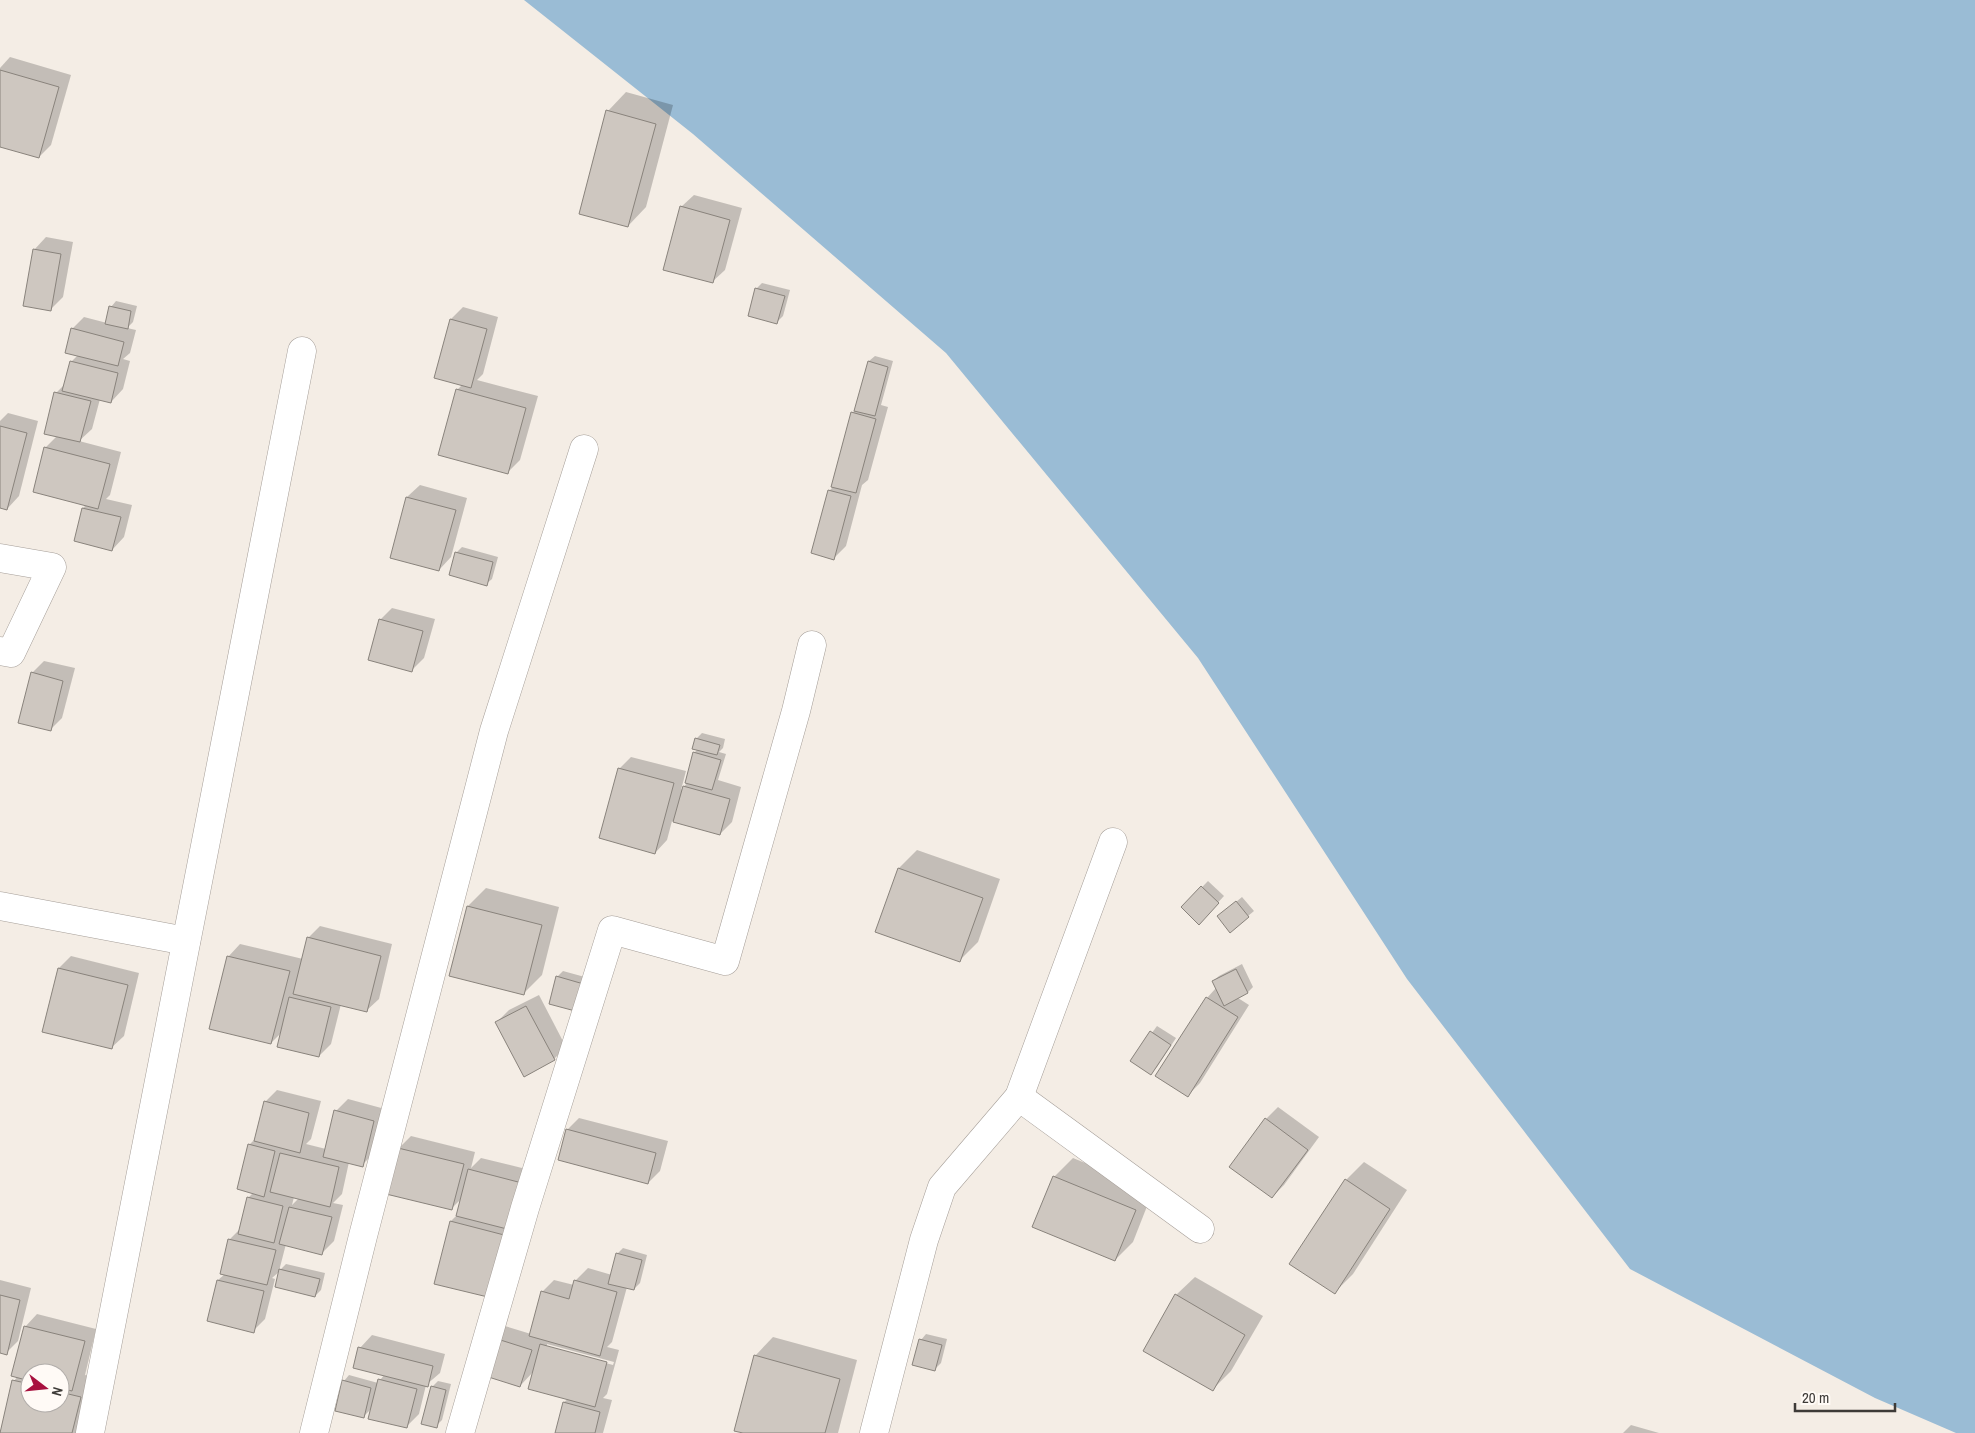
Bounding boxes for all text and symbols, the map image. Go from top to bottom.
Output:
north arrow [20,1363,70,1413]
scale bar [1795,1380,1895,1412]
text: N [48,1385,67,1398]
text: 20 m [1802,1387,1829,1408]

